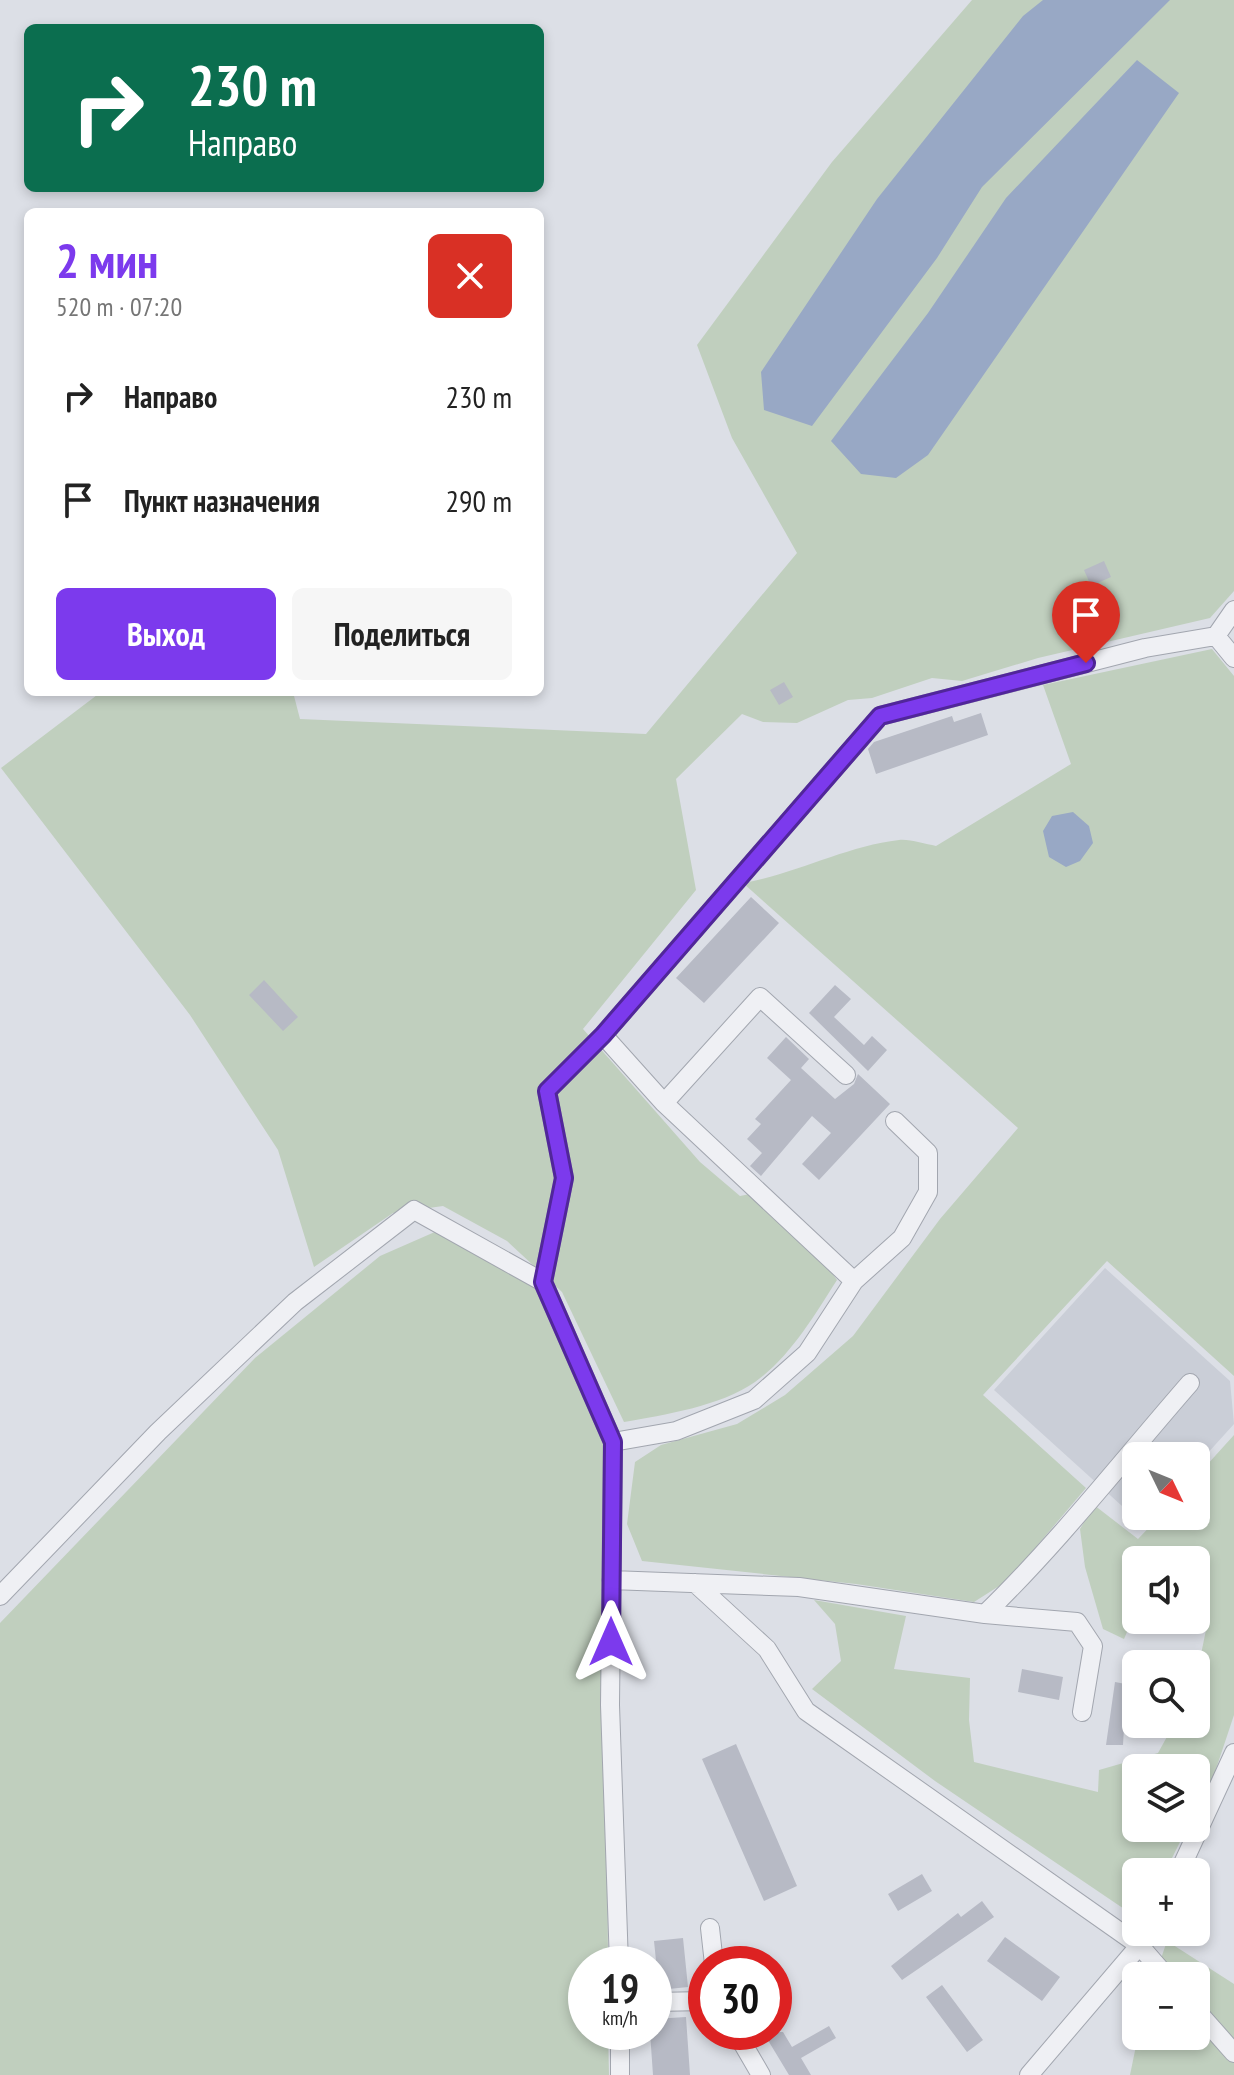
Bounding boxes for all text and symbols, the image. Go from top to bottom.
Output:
text: 230 m [188,49,317,121]
icon: right [56,56,160,160]
text: Направо [188,119,297,166]
text: 2 мин [56,229,158,291]
button: close [428,234,512,318]
text: 520 m · 07:20 [56,290,182,323]
icon: right [56,374,100,418]
text: Направо [124,377,217,416]
text: 230 m [446,377,512,416]
icon: arrive [56,478,100,522]
text: Пункт назначения [124,481,320,520]
text: 290 m [446,481,512,520]
pin [1052,581,1120,663]
button: Выход [56,588,276,680]
button: Поделиться [292,588,512,680]
icon: arrive [1064,593,1108,637]
north arrow [1122,1442,1210,1530]
map controls [1122,1442,1210,2050]
button: sound [1122,1546,1210,1634]
position arrow [569,1600,653,1684]
button: search [1122,1650,1210,1738]
button: layers [1122,1754,1210,1842]
button: + [1122,1858,1210,1946]
speed limit sign: 30 [688,1946,792,2050]
text: 19 [601,1962,639,2014]
button: − [1122,1962,1210,2050]
text: km/h [602,2005,638,2031]

